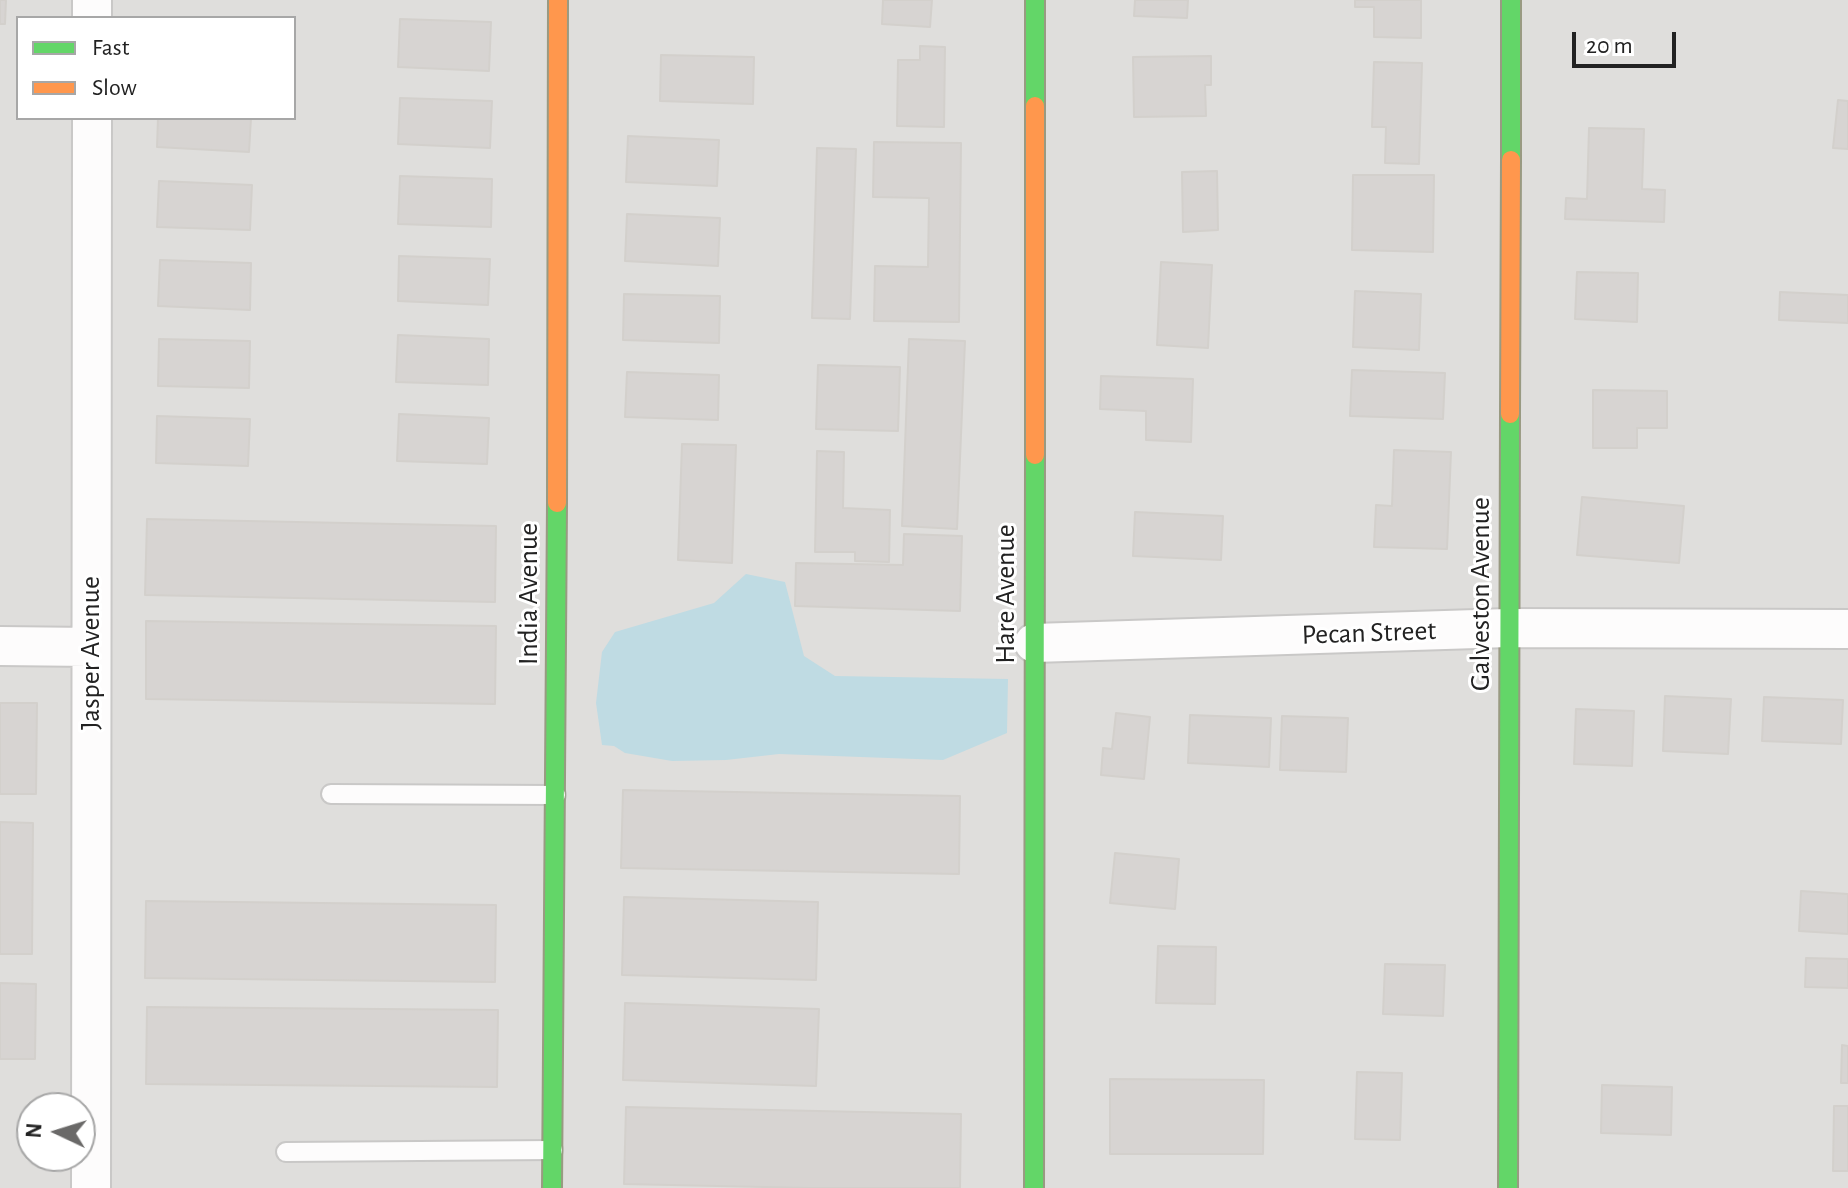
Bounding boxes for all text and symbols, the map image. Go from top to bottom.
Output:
legend [16,16,296,120]
scale bar [1576,16,1680,66]
text: 20 m [1586,34,1633,58]
text: Fast [92,36,129,60]
text: Slow [92,76,137,100]
street label: Galveston Avenue [1464,497,1498,691]
street label: India Avenue [512,523,546,665]
street label: Hare Avenue [989,524,1023,664]
street label: Jasper Avenue [74,576,108,730]
street label: Pecan Street [1301,614,1437,652]
north arrow [16,1092,96,1172]
text: N [23,1122,46,1139]

